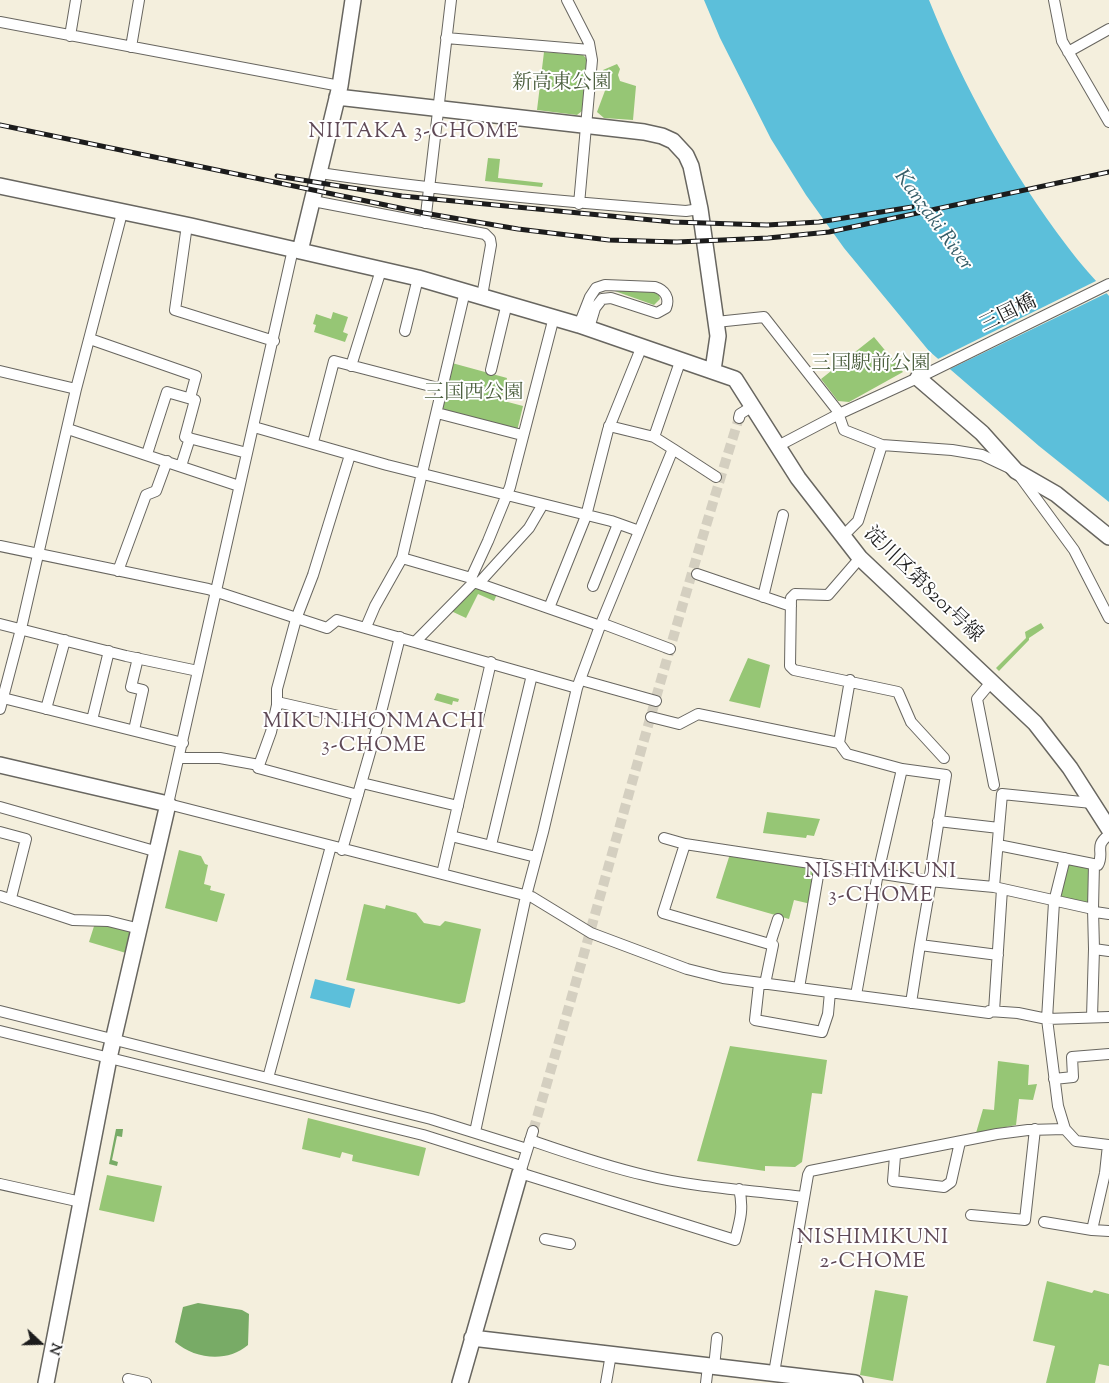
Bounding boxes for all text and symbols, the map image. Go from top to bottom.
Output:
park label: 新高東公園 [512,73,612,97]
district label: NIITAKA 3-CHOME [307,120,521,146]
water label: Kanzaki River [887,166,977,276]
street label: 三国橋 [977,291,1041,339]
park label: 三国駅前公園 [811,354,931,378]
park label: 三国西公園 [424,383,524,407]
street label: 淀川区第8201号線 [857,523,987,649]
district label: MIKUNIHONMACHI 3-CHOME [261,710,487,760]
district label: NISHIMIKUNI 3-CHOME [803,860,959,910]
district label: NISHIMIKUNI 2-CHOME [795,1226,951,1276]
north arrow [15,1318,65,1368]
text: N [43,1340,65,1357]

